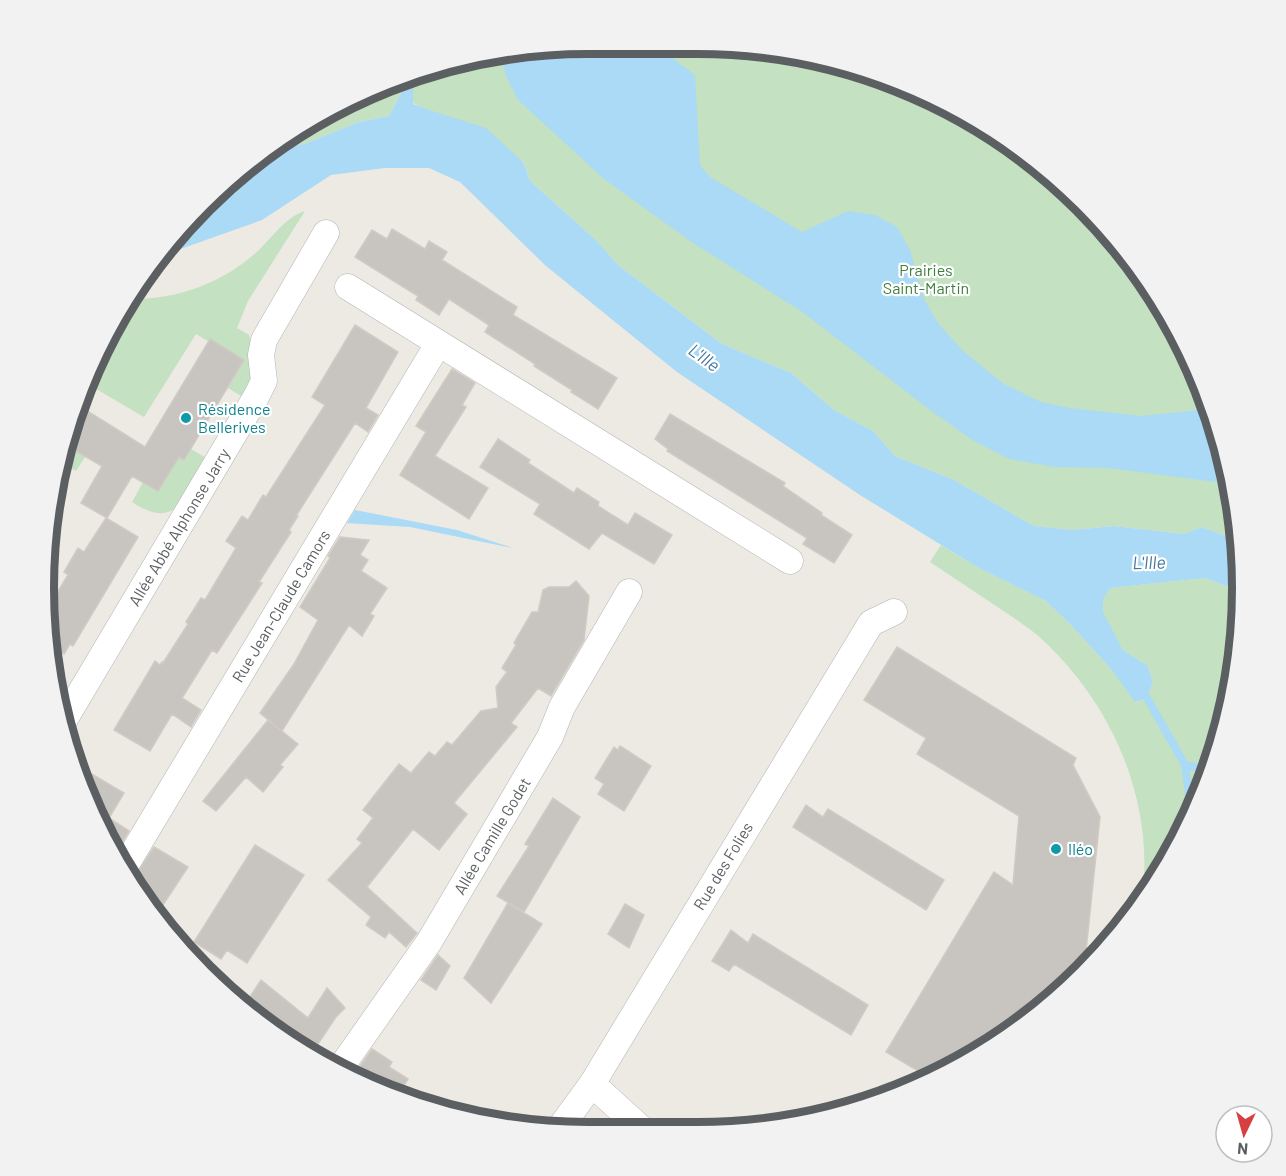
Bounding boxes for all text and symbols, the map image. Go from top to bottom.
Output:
park label: Prairies Saint-Martin [883,260,969,297]
water label: L'Ille [685,338,725,376]
place label: Résidence Bellerives [198,399,270,436]
marker: Résidence Bellerives [179,411,193,425]
street label: Allée Abbé Alphonse Jarry [124,444,234,609]
street label: Rue Jean-Claude Camors [227,526,334,685]
water label: L'Ille [1132,551,1166,573]
street label: Allée Camille Godet [449,774,534,898]
street label: Rue des Folies [689,818,756,913]
place label: Iléo [1068,839,1093,858]
marker: Iléo [1049,842,1063,856]
north arrow [1214,1104,1274,1164]
text: N [1237,1140,1249,1159]

